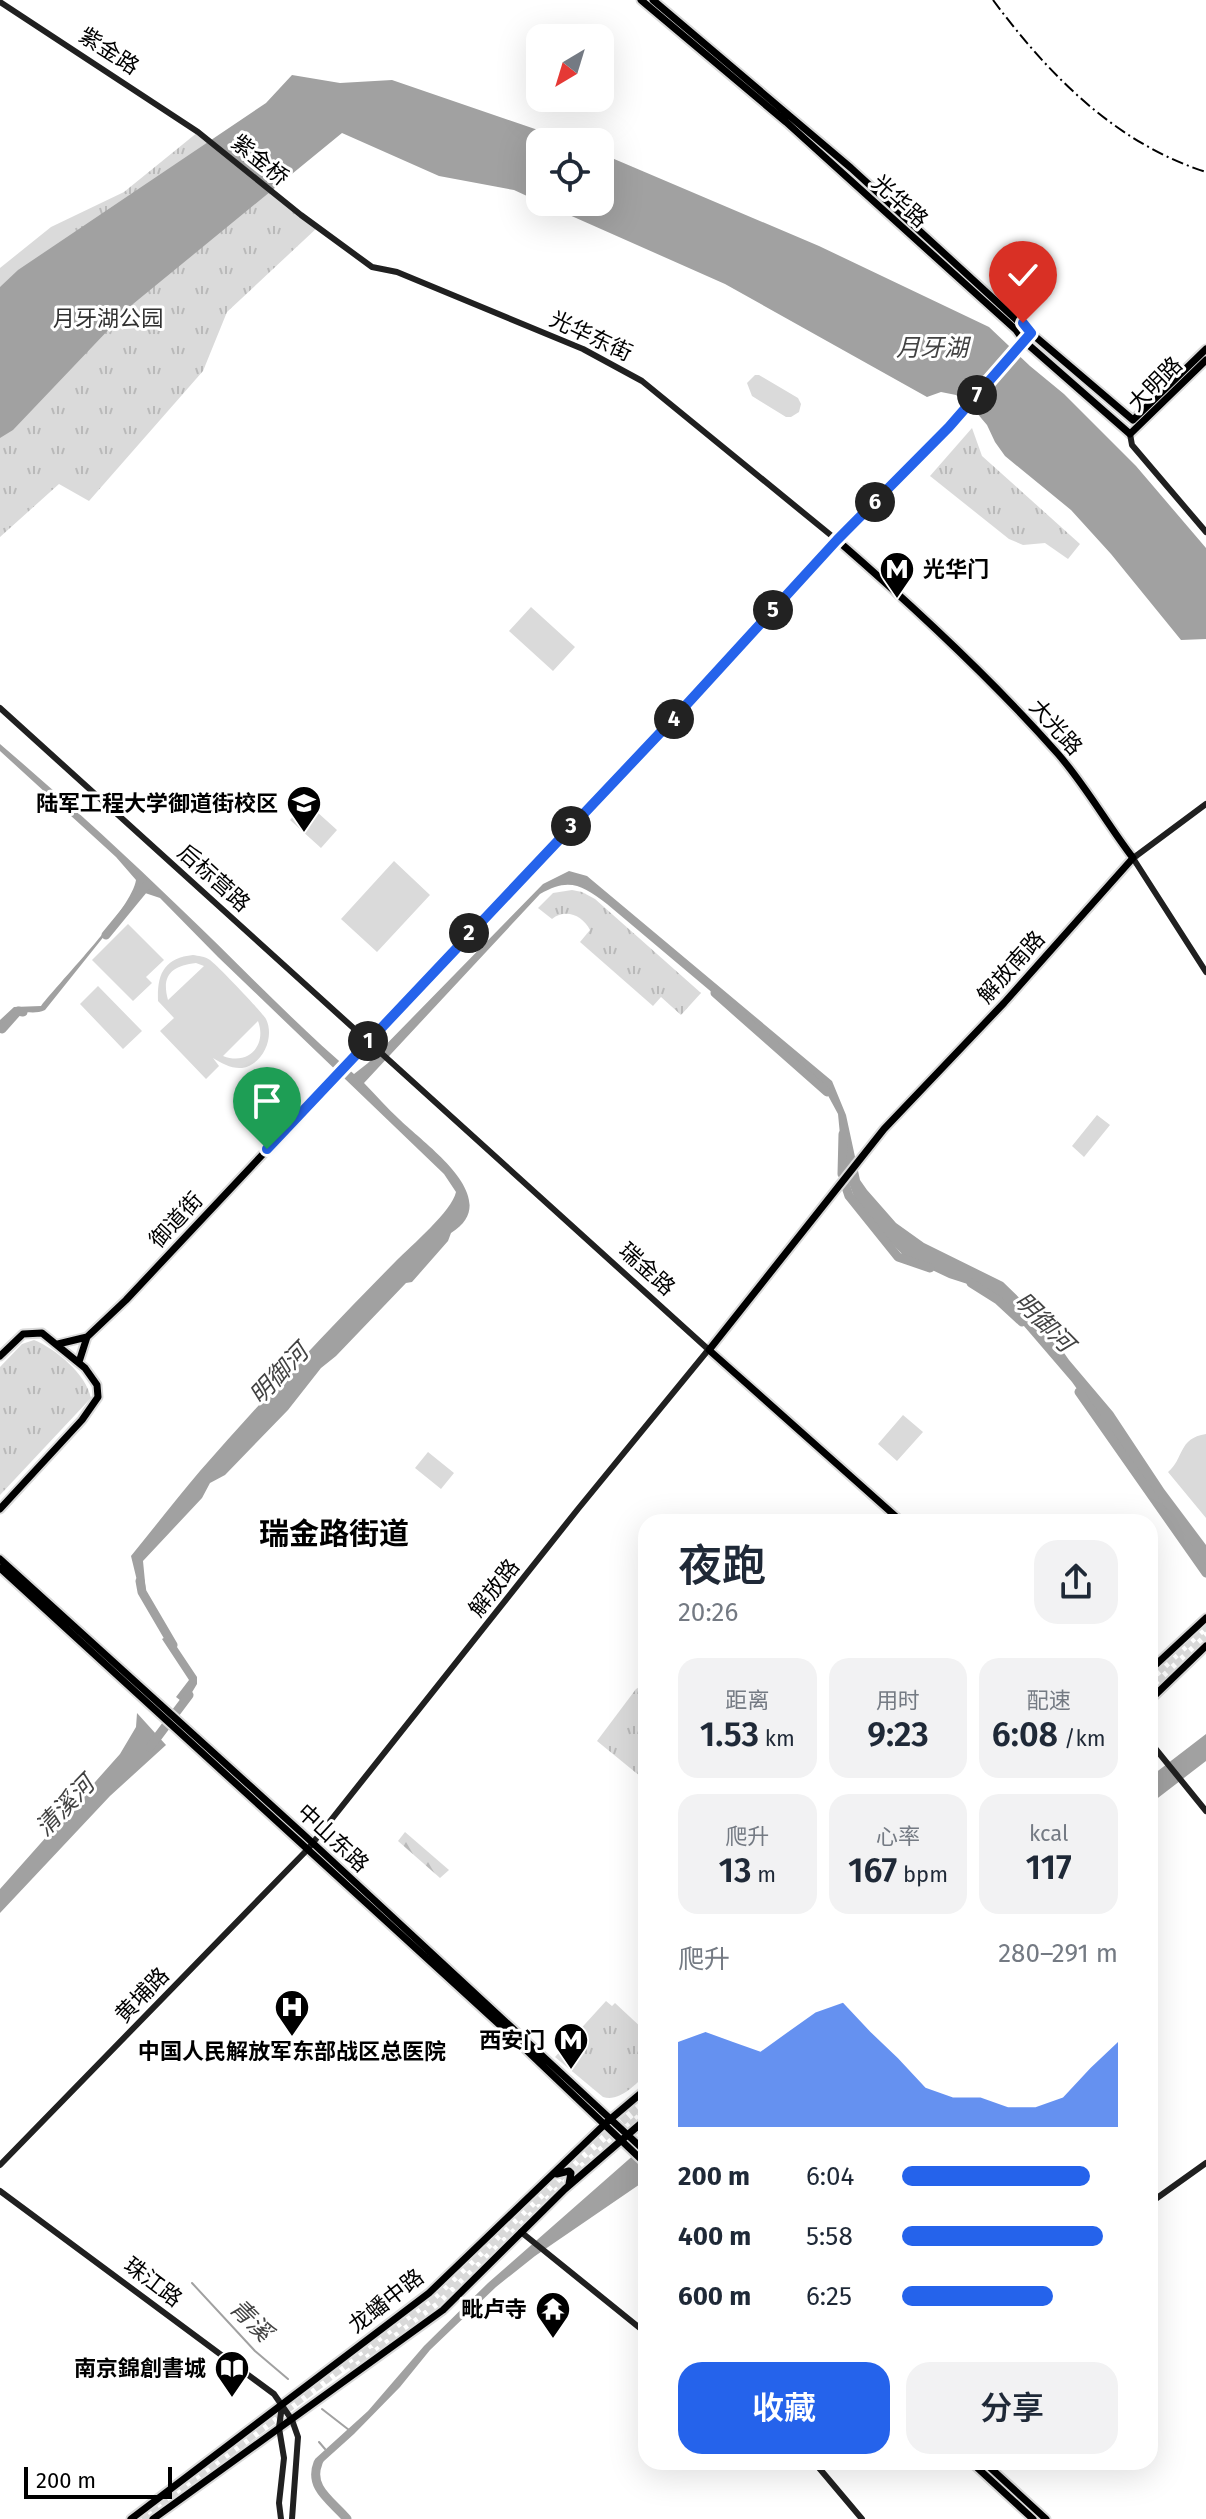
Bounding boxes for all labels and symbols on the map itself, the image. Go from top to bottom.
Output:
street label: 紫金路 [74,22,144,80]
north arrow [526,24,614,112]
street label: 紫金桥 [226,129,294,191]
street label: 光华路 [866,169,934,233]
pin [989,241,1057,323]
park label: 月牙湖公园 [53,305,163,332]
street label: 光华东街 [545,305,637,367]
water label: 月牙湖 [896,334,972,362]
street label: 大明路 [1122,351,1188,417]
pin: 7 [957,375,997,415]
pin: 6 [855,482,895,522]
metro station icon: 光华门 [878,550,916,600]
place label: 光华门 [923,556,989,583]
pin: 5 [753,590,793,630]
street label: 大光路 [1024,693,1088,761]
pin: 4 [654,699,694,739]
school or university icon: 陆军工程大学御道街校区 [285,784,323,834]
place label: 陆军工程大学御道街校区 [36,790,278,817]
pin: 3 [551,806,591,846]
street label: 后标营路 [172,839,256,917]
pin: 2 [449,913,489,953]
street label: 解放南路 [972,925,1050,1009]
pin: 1 [348,1021,388,1061]
pin [233,1067,301,1149]
street label: 御道街 [144,1187,208,1253]
street label: 瑞金路 [613,1237,681,1301]
water label: 明御河 [1009,1287,1082,1360]
water label: 明御河 [244,1336,317,1410]
district label: 瑞金路街道 [259,1516,409,1552]
street label: 解放路 [463,1554,525,1622]
water label: 清溪河 [30,1768,103,1842]
street label: 中山东路 [292,1798,374,1878]
street label: 黄埔路 [109,1962,175,2028]
hospital icon: 中国人民解放军东部战区总医院 [273,1988,311,2038]
metro station icon: 西安门 [552,2021,590,2071]
place label: 西安门 [479,2027,545,2054]
place label: 中国人民解放军东部战区总医院 [138,2038,446,2065]
street label: 珠江路 [119,2251,187,2313]
street label: 龙蟠中路 [343,2263,429,2339]
temple icon: 毗卢寺 [534,2290,572,2340]
water label: 青溪 [224,2293,280,2349]
place label: 毗卢寺 [461,2296,527,2323]
library icon: 南京錦創書城 [213,2349,251,2399]
place label: 南京錦創書城 [74,2355,206,2382]
scale bar [24,2463,172,2499]

